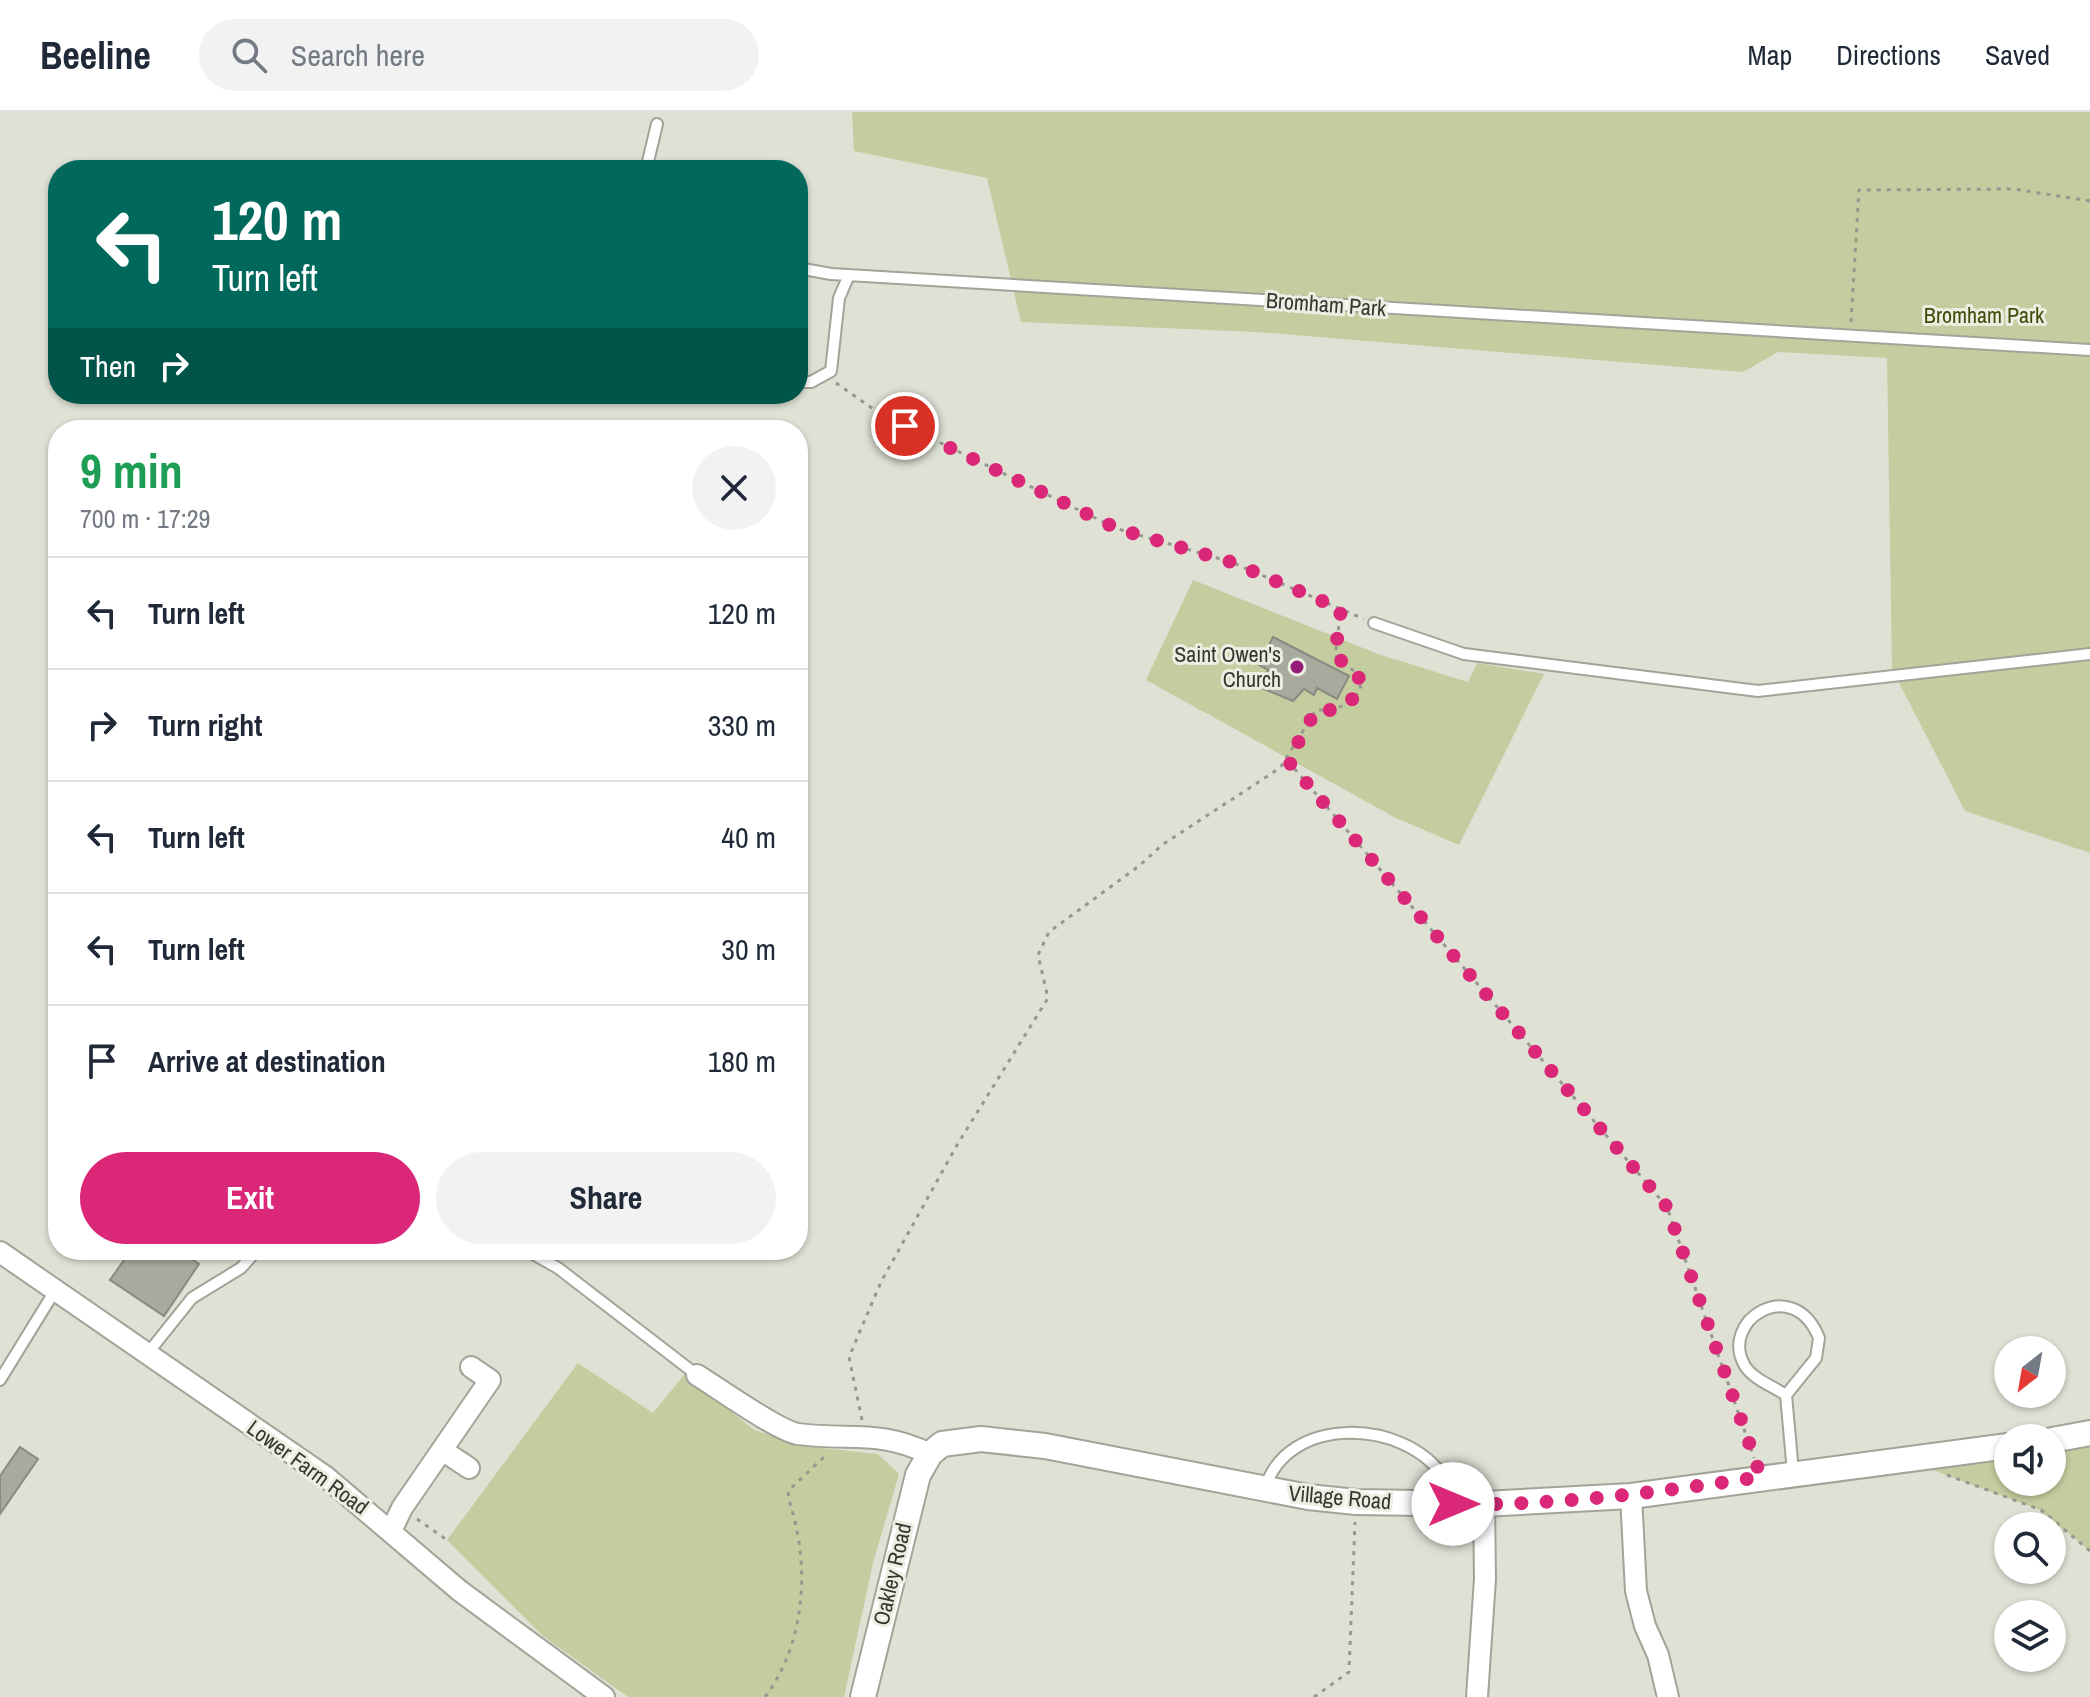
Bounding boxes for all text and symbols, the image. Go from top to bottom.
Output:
search box [199,19,759,91]
text: Beeline [40,30,151,81]
icon: search [227,33,271,77]
text: Search here [291,35,425,75]
text: Map [1748,36,1792,74]
text: Directions [1836,36,1941,74]
text: Saved [1985,36,2050,74]
text: 120 m [212,182,342,257]
icon: left [80,192,184,296]
text: Turn left [212,254,318,302]
street label: Bromham Park [1265,285,1388,323]
park label: Bromham Park [1924,300,2045,330]
icon: right [152,344,196,388]
text: Then [80,346,136,386]
pin [871,392,939,460]
icon: arrive [883,404,927,448]
text: 9 min [80,438,183,503]
button: close [692,446,776,530]
text: 700 m · 17:29 [80,501,210,536]
icon: left [80,591,124,635]
text: Turn left [148,593,245,633]
text: 120 m [708,593,776,633]
place label: Saint Owen's Church [1174,639,1281,694]
marker: Saint Owen's Church [1288,658,1306,676]
icon: right [80,703,124,747]
text: Turn right [148,705,262,745]
text: 330 m [708,705,776,745]
icon: left [80,815,124,859]
text: Turn left [148,817,245,857]
text: 40 m [721,817,776,857]
icon: left [80,927,124,971]
text: Turn left [148,929,245,969]
text: 30 m [721,929,776,969]
icon: arrive [80,1039,124,1083]
text: Arrive at destination [148,1041,386,1081]
text: 180 m [708,1041,776,1081]
button: Exit [80,1152,420,1244]
button: Share [436,1152,776,1244]
north arrow [1994,1336,2066,1408]
map controls [1994,1336,2066,1672]
street label: Lower Farm Road [241,1413,375,1521]
button: sound [1994,1424,2066,1496]
position arrow [1411,1462,1495,1546]
street label: Village Road [1287,1478,1393,1516]
button: search [1994,1512,2066,1584]
street label: Oakley Road [866,1520,918,1628]
button: layers [1994,1600,2066,1672]

